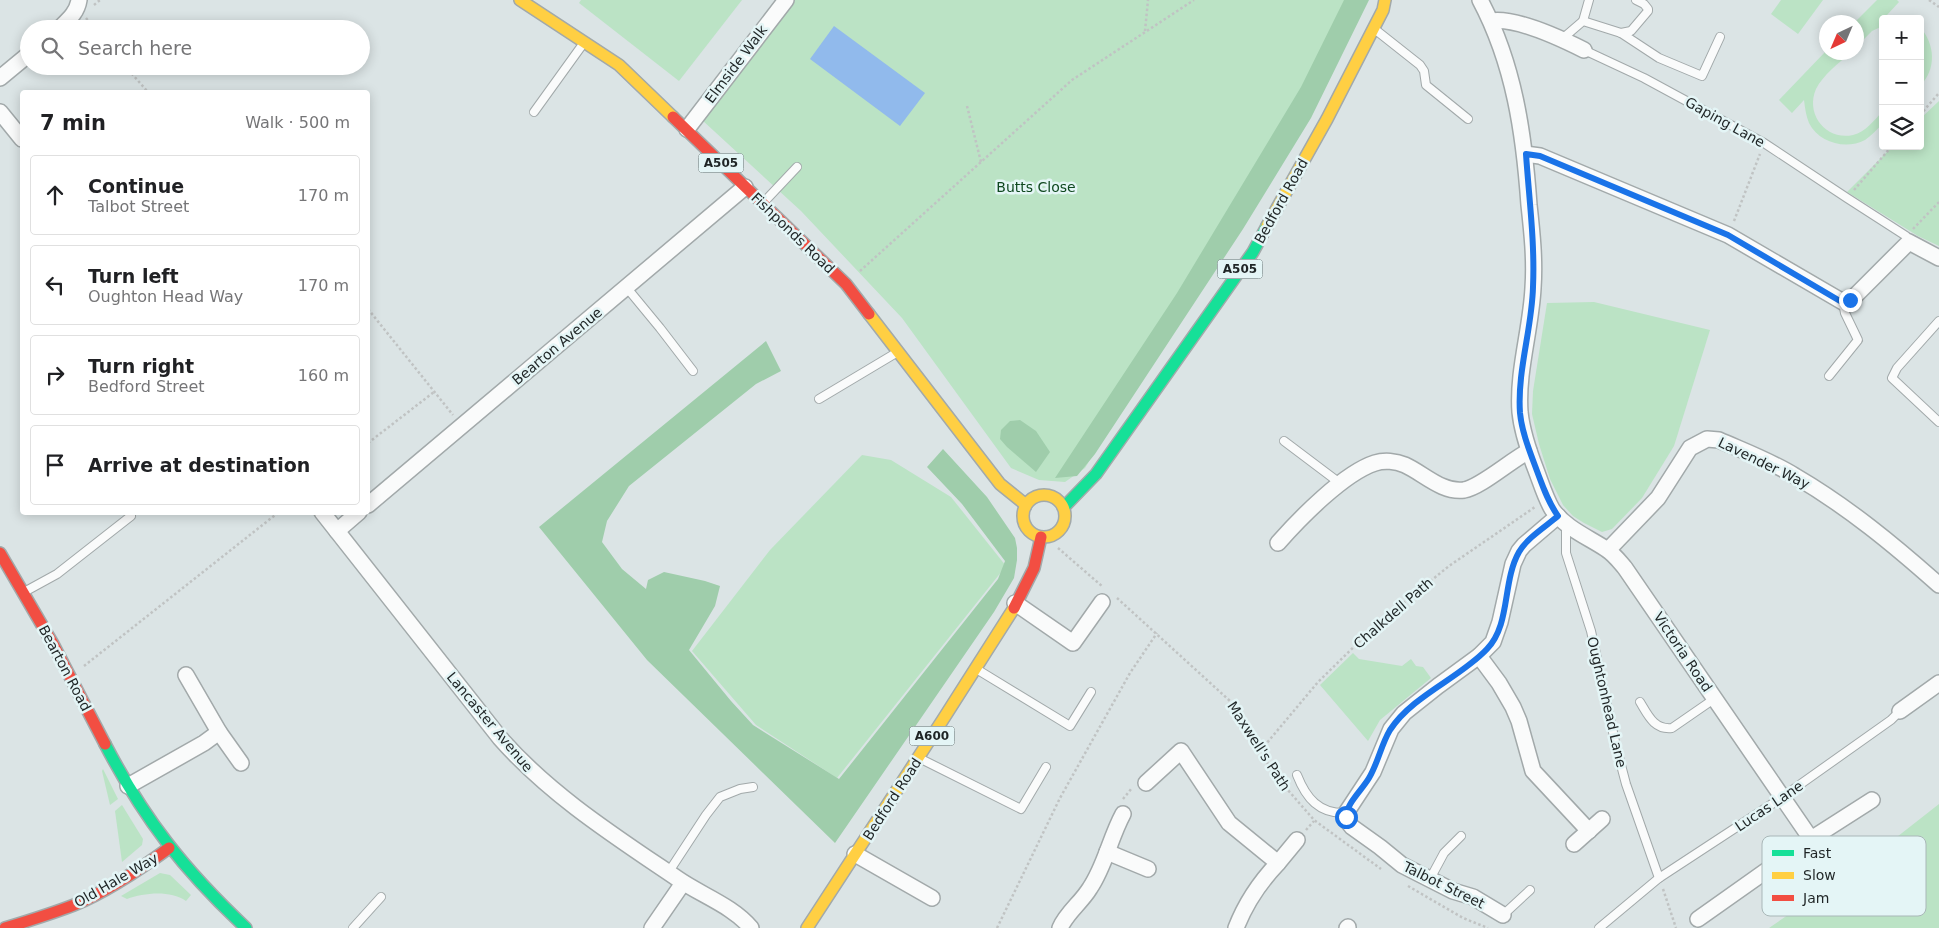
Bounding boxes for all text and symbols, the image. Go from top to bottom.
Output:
north arrow [1819,15,1864,60]
map controls [1879,15,1924,150]
button: + [1879,15,1924,60]
search box [20,20,370,75]
street label: Elmside Walk [702,21,771,106]
icon: search [38,34,66,62]
text: Search here [78,37,192,59]
button: − [1879,60,1924,105]
street label: Gaping Lane [1683,94,1767,150]
button: layers [1879,105,1924,150]
text: 7 min [40,111,106,135]
text: Walk · 500 m [245,113,350,132]
road number: A505 [698,154,744,172]
street label: Bedford Road [1251,156,1311,246]
text: Continue [88,175,184,197]
park label: Butts Close [996,179,1076,195]
icon: ahead [41,181,69,209]
text: 170 m [298,186,349,205]
street label: Fishponds Road [748,189,838,277]
text: Talbot Street [88,197,189,216]
road number: A505 [1218,260,1262,278]
text: Turn left [88,265,179,287]
icon: left [41,271,69,299]
text: 170 m [298,276,349,295]
text: Oughton Head Way [88,287,243,306]
route end [1839,289,1862,312]
street label: Bearton Avenue [509,304,605,388]
text: Turn right [88,355,194,377]
icon: right [41,361,69,389]
text: 160 m [298,366,349,385]
text: Bedford Street [88,377,205,396]
street label: Lavender Way [1716,434,1812,492]
icon: arrive [41,451,69,479]
text: Arrive at destination [88,454,310,476]
street label: Chalkdell Path [1350,574,1436,652]
street label: Victoria Road [1650,609,1716,695]
street label: Bearton Road [36,622,94,714]
street label: Oughtonhead Lane [1584,635,1630,769]
street label: Lancaster Avenue [444,669,536,775]
street label: Maxwell's Path [1224,698,1294,794]
road number: A600 [910,726,954,746]
street label: Bedford Road [860,755,924,843]
street label: Lucas Lane [1732,777,1806,835]
route start [1335,806,1358,829]
legend [1762,836,1926,916]
text: Fast [1803,845,1832,861]
street label: Old Hale Way [71,850,161,910]
street label: Talbot Street [1400,858,1488,912]
text: Slow [1803,867,1836,883]
text: Jam [1802,890,1829,906]

